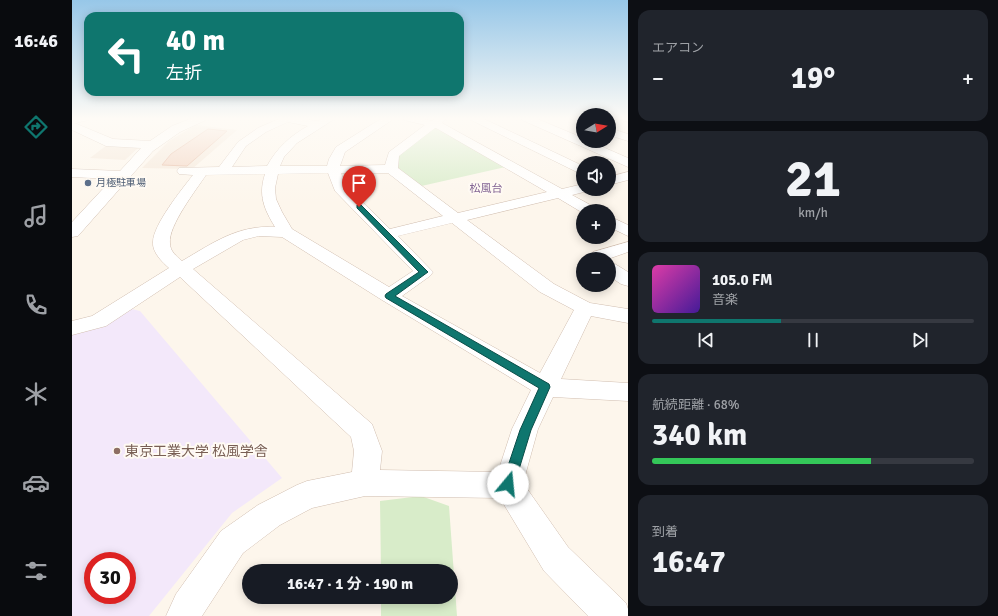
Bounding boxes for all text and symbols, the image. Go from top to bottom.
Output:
text: 40 m [166,24,225,58]
icon: left [100,28,152,80]
text: 16:46 [14,30,58,52]
text: エアコン [652,40,704,56]
text: 19° [791,60,835,97]
text: 左折 [166,62,202,84]
text: − [652,65,664,92]
text: + [962,65,974,92]
north arrow [576,108,616,148]
map controls [576,108,616,292]
icon: directions [22,113,50,141]
text: 21 [785,147,841,211]
button: sound [576,156,616,196]
pin [342,166,376,207]
icon: arrive [348,172,370,194]
place label: 月極駐車場 [96,177,146,189]
marker: 月極駐車場 [83,178,93,188]
district label: 松風台 [470,182,503,195]
icon: music [22,202,50,230]
button: + [576,204,616,244]
text: km/h [798,205,828,221]
button: − [576,252,616,292]
text: 105.0 FM [712,271,773,289]
icon: phone [22,291,50,319]
text: 音楽 [712,292,738,308]
icon: previous [695,329,717,351]
icon: pause [802,329,824,351]
icon: next [909,329,931,351]
icon: climate [22,380,50,408]
text: 航続距離 · 68% [652,397,740,413]
text: 340 km [652,417,747,454]
place label: 東京工業大学 松風学舎 [125,443,268,460]
marker: 東京工業大学 松風学舎 [112,446,122,456]
position arrow [487,463,529,505]
icon: car [22,469,50,497]
text: 到着 [652,524,678,540]
text: 16:47 [652,544,726,581]
speed limit sign: 30 [84,552,136,604]
icon: filters [22,557,50,585]
text: 16:47 · 1 分 · 190 m [287,575,413,593]

